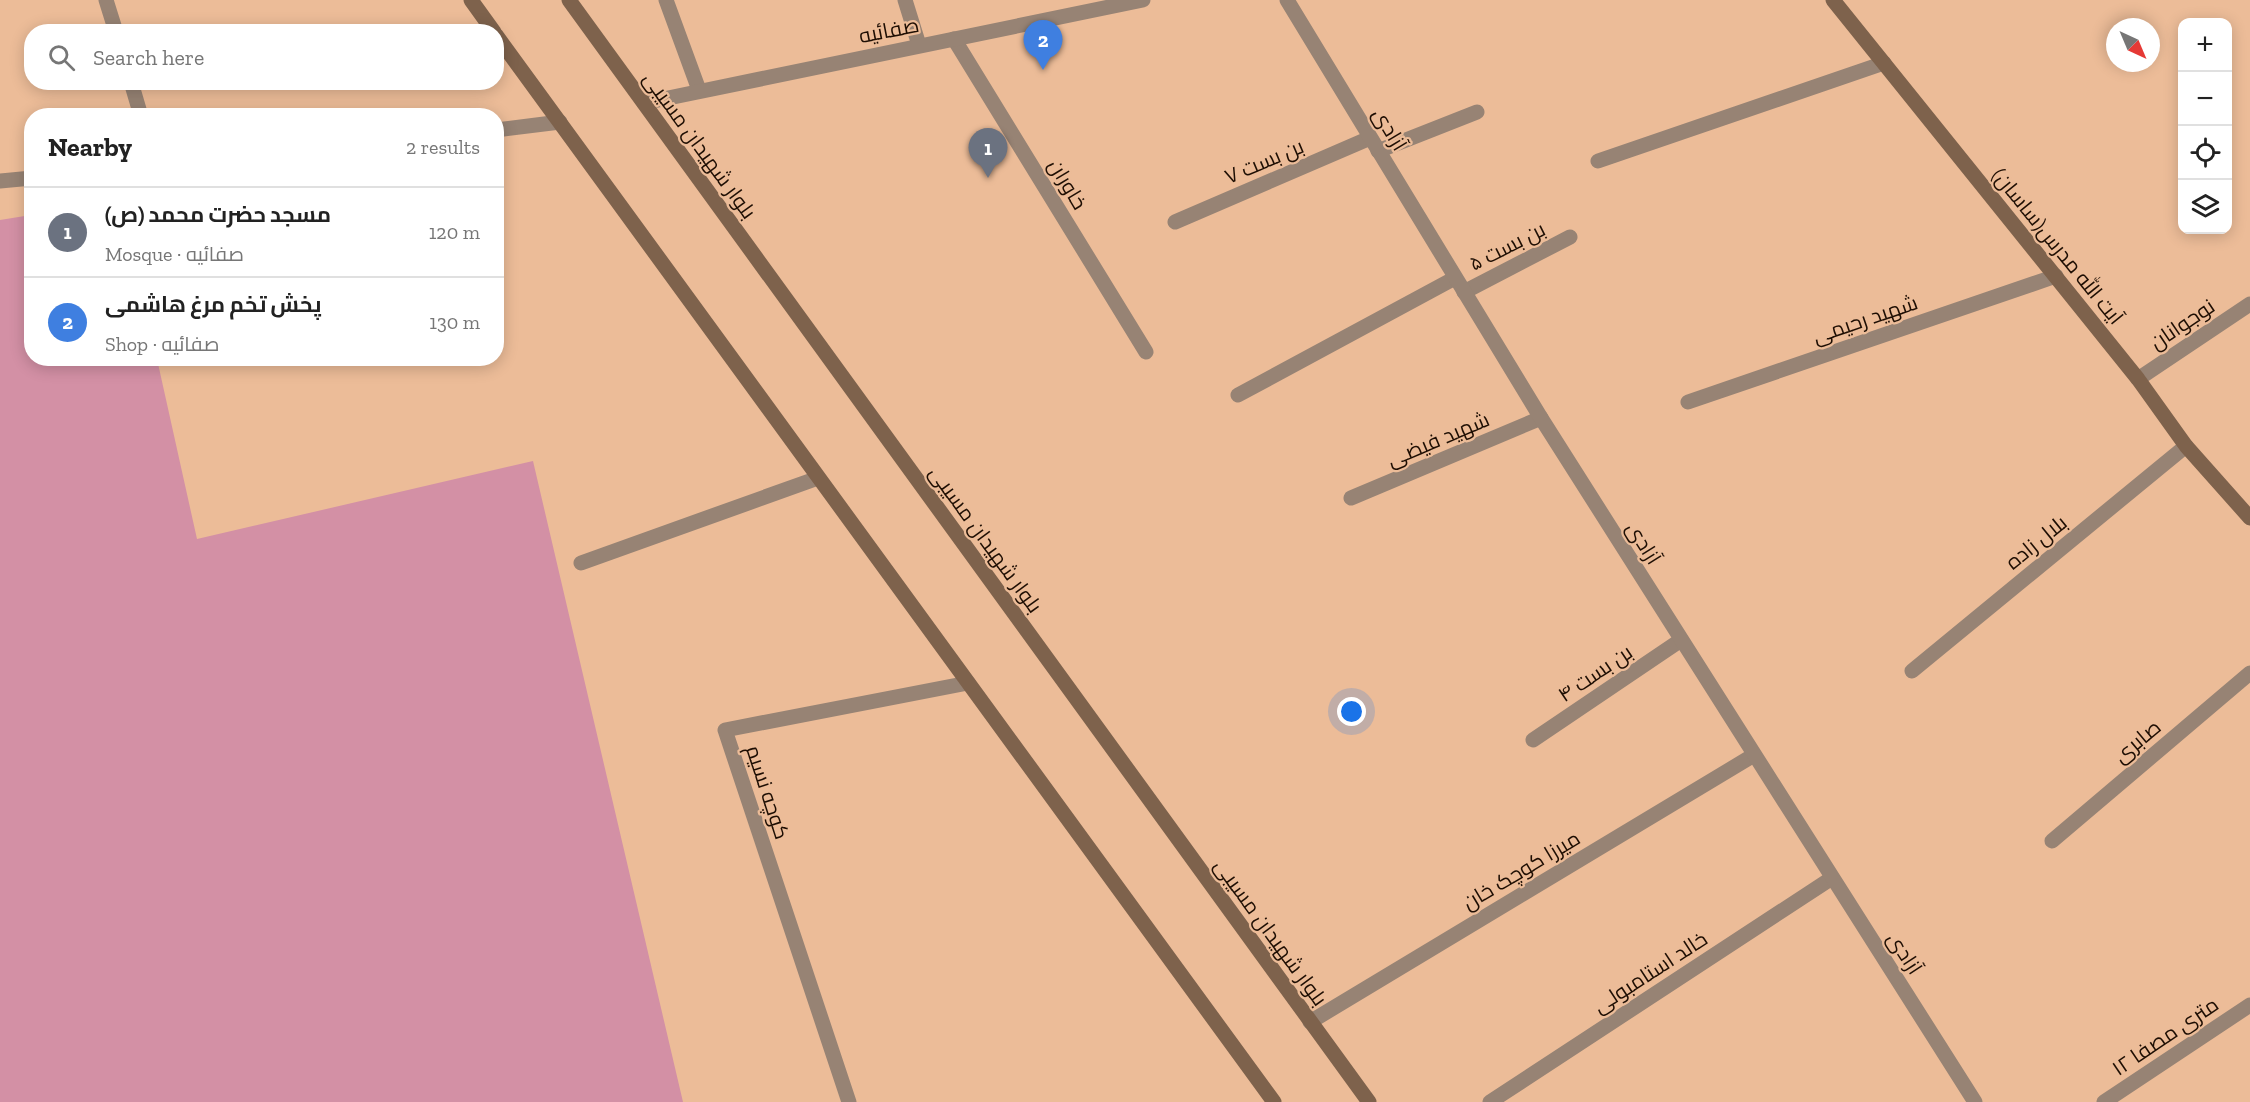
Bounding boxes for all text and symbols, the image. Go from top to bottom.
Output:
street label: صفائیه [857,12,921,48]
north arrow [2106,18,2160,72]
map controls [2178,18,2232,234]
button: + [2178,18,2232,72]
pin: 2 [1024,20,1062,70]
search box [24,24,504,90]
icon: search [45,41,78,74]
text: Search here [93,44,204,71]
street label: بلوار شهیدان مسیبی [637,67,762,224]
button: − [2178,72,2232,126]
street label: آزادی [1367,103,1413,156]
button: locate [2178,126,2232,180]
pin: 1 [968,128,1008,178]
text: Nearby [48,131,132,163]
street label: بن بست ۷ [1221,133,1308,190]
text: 2 results [406,135,480,159]
street label: خاوران [1042,154,1093,214]
street label: آیت الله مدرس(ساسان) [1986,162,2130,330]
button: layers [2178,180,2232,234]
text: مسجد حضرت محمد (ص) [105,201,331,228]
street label: بن بست ۵ [1465,216,1550,277]
text: 1 [63,220,72,244]
text: 120 m [429,220,480,244]
text: Mosque · صفائیه [105,242,244,266]
street label: شهید رحیمی [1809,289,1921,350]
text: پخش تخم مرغ هاشمی [105,291,321,318]
street label: نوجوانان [2145,293,2220,356]
text: 2 [62,310,73,334]
text: 130 m [429,310,480,334]
text: Shop · صفائیه [105,332,219,356]
street label: شهید فیضی [1383,406,1493,473]
street label: بلوار شهیدان مسیبی [923,461,1048,618]
street label: بلال زاده [2000,510,2072,575]
street label: آزادی [1620,517,1667,570]
street label: بن بست ۴ [1553,639,1638,708]
your location [1337,697,1366,726]
street label: صابری [2108,714,2166,769]
street label: کوچه نسیم [739,742,795,843]
street label: میرزا کوچک خان [1458,825,1585,917]
street label: بلوار شهیدان مسیبی [1208,854,1333,1011]
street label: خالد استامبولی [1588,926,1712,1019]
street label: آزادی [1881,927,1928,980]
street label: ۱۲ متری مصفا [2107,991,2223,1082]

